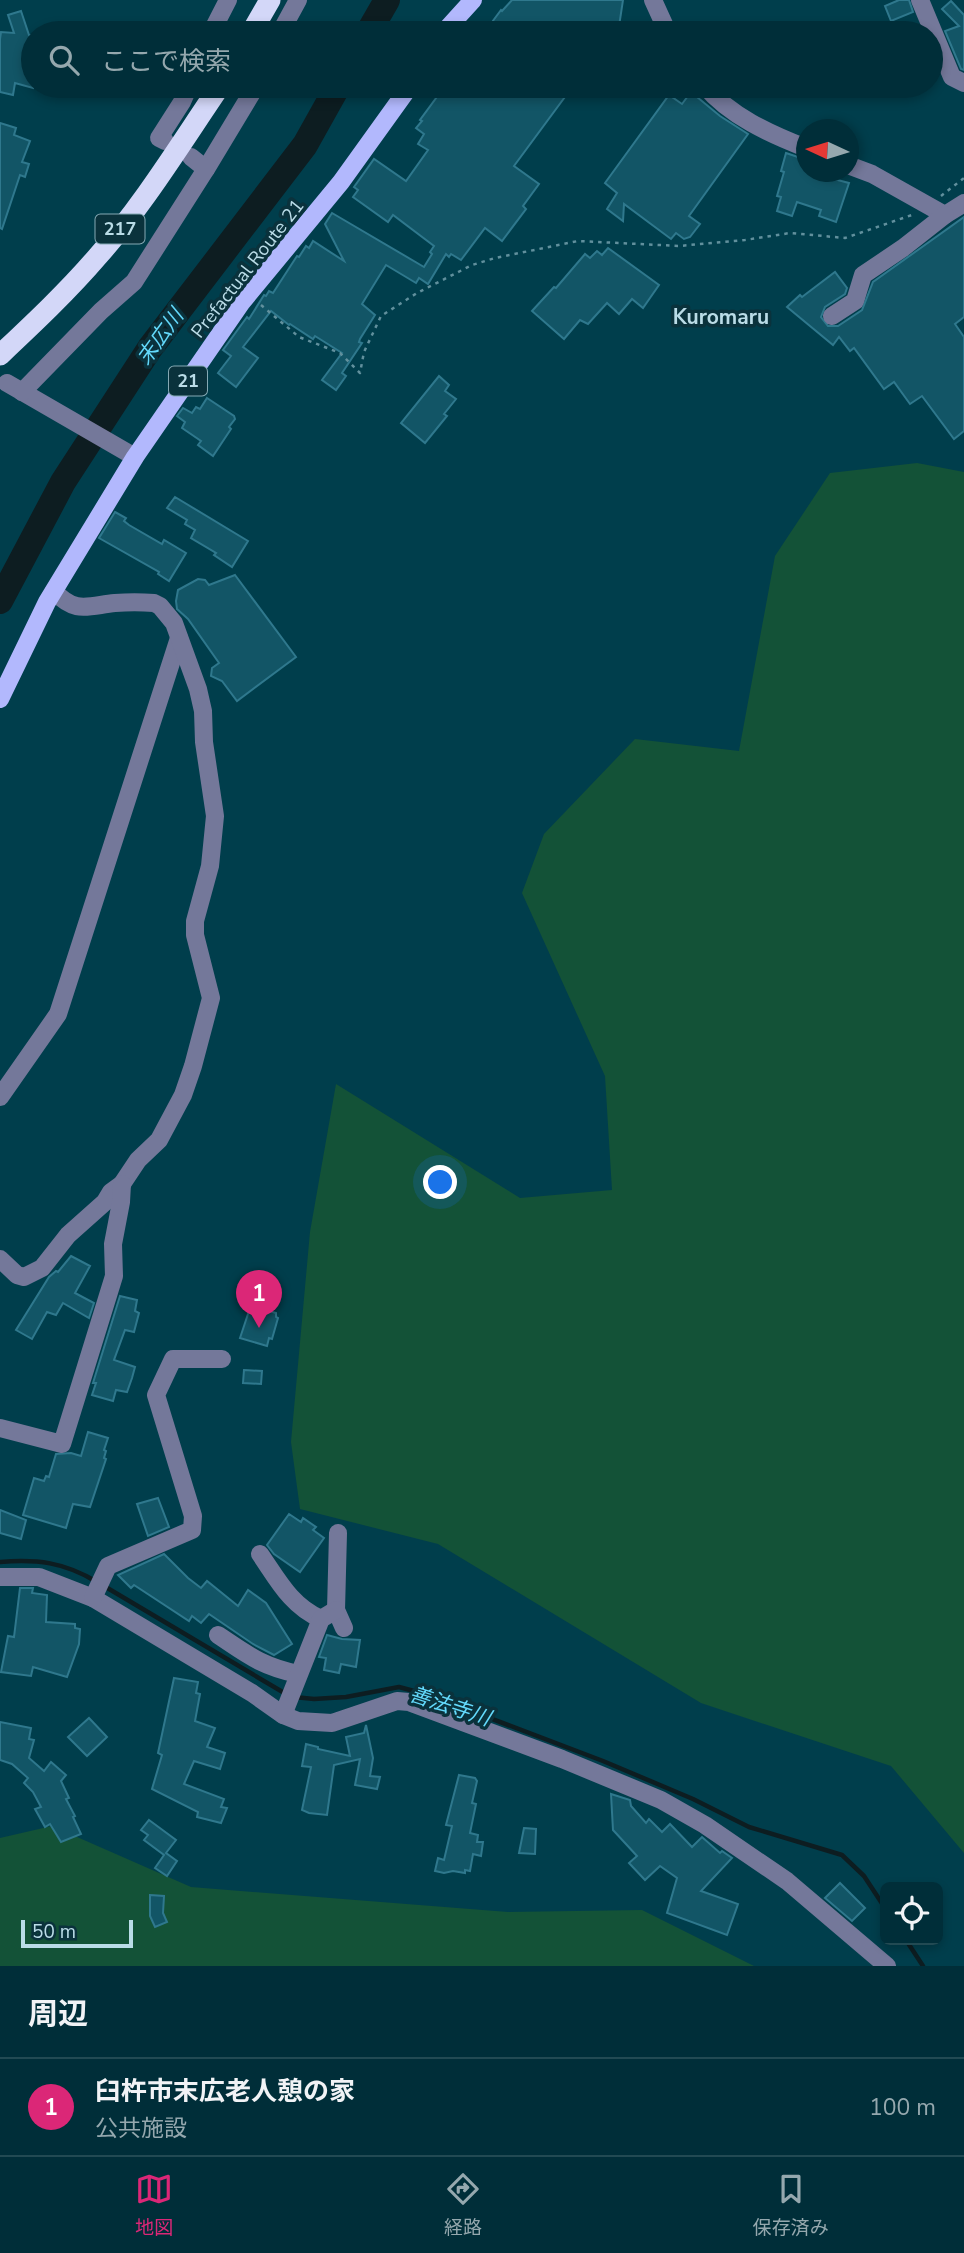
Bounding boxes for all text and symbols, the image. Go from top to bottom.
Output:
search box [21,21,943,98]
icon: search [45,41,83,79]
text: ここで検索 [101,44,231,79]
north arrow [796,119,859,182]
street label: Prefactual Route 21 [185,194,310,343]
road number: 217 [96,214,144,244]
water label: 末広川 [130,302,191,371]
district label: Kuromaru [673,303,769,331]
road number: 21 [169,366,207,396]
your location [423,1165,457,1199]
pin: 1 [236,1270,282,1328]
water label: 善法寺川 [406,1680,496,1733]
map controls [880,1882,943,1945]
button: locate [880,1882,943,1945]
scale bar [21,1917,133,1949]
text: 50 m [32,1919,76,1945]
text: 周辺 [28,1994,88,2035]
text: 臼杵市末広老人憩の家 [95,2074,355,2109]
text: 1 [44,2092,58,2123]
text: 100 m [869,2092,936,2123]
text: 公共施設 [95,2113,187,2144]
tab: 地図 [135,2170,173,2241]
tab: 経路 [444,2170,482,2241]
tab: 保存済み [753,2170,829,2241]

